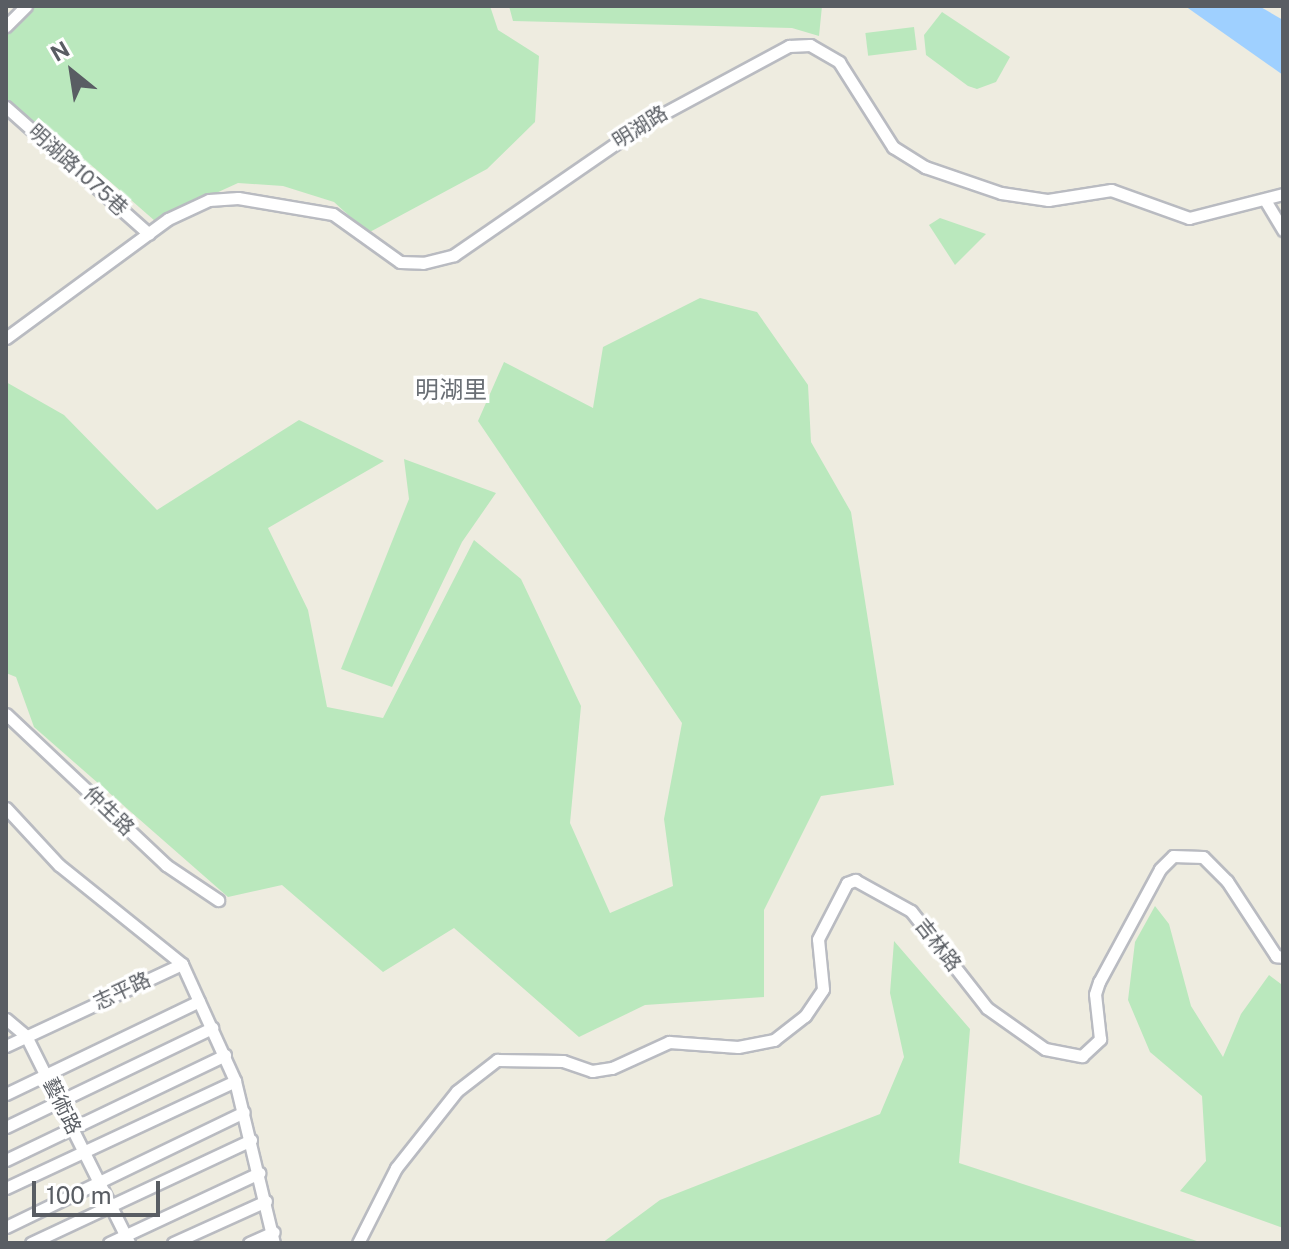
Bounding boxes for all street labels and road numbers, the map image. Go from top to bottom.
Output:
street label: 明湖路 [608,101,672,153]
street label: 明湖路1075巷 [24,119,132,221]
street label: 仲生路 [79,782,139,840]
street label: 吉林路 [910,914,966,976]
street label: 志平路 [90,967,154,1015]
street label: 藝術路 [38,1074,86,1138]

